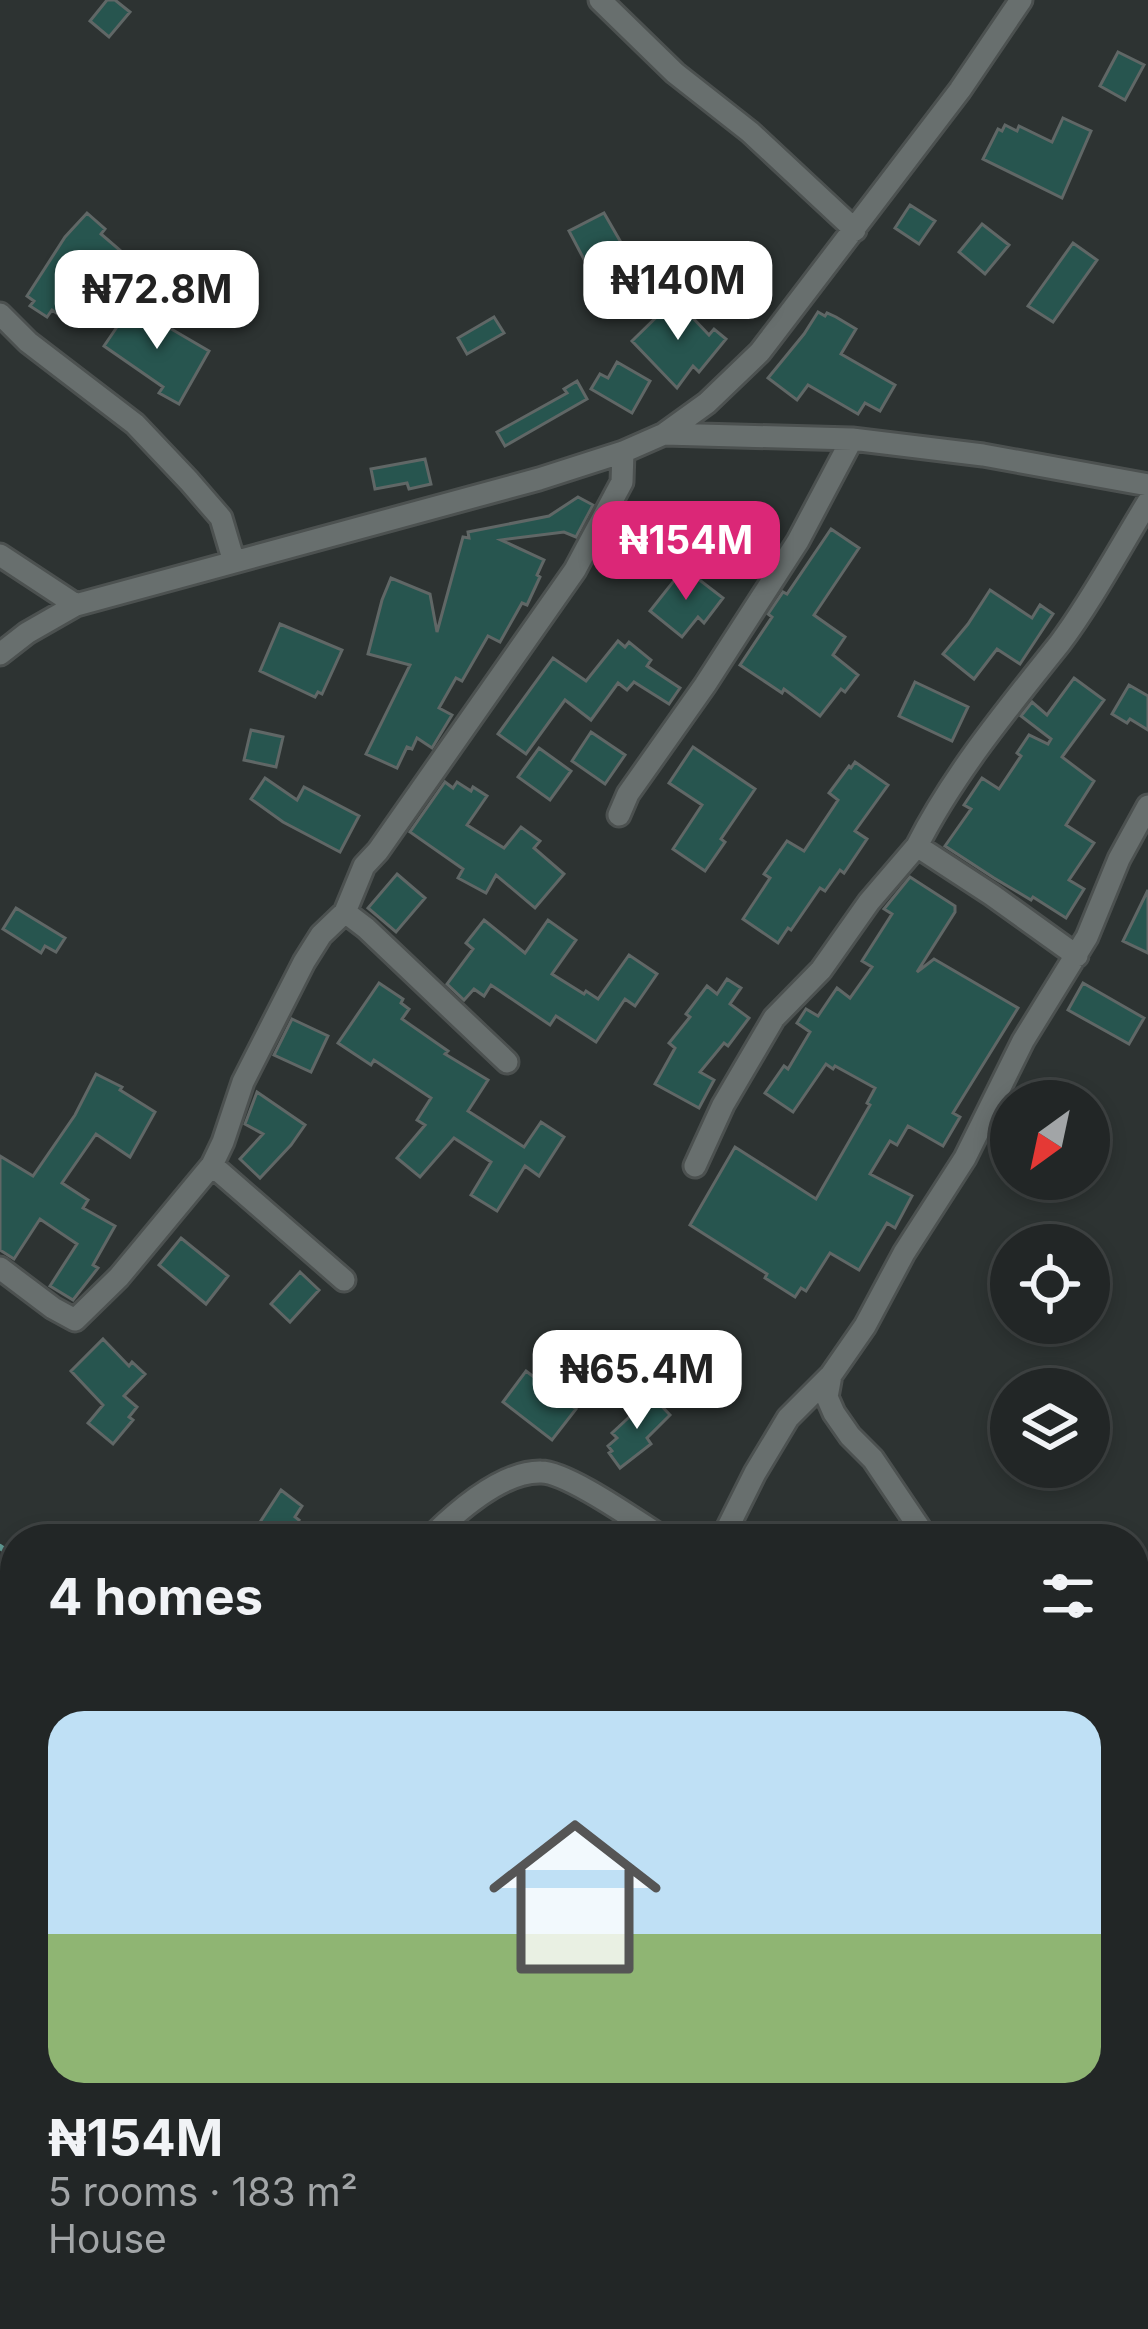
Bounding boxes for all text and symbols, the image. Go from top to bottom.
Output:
pin: ₦140M [594,241,762,343]
pin: ₦72.8M [59,250,255,352]
text: ₦140M [610,256,746,303]
text: ₦72.8M [82,265,232,312]
pin: ₦154M [602,501,770,603]
text: ₦154M [619,516,753,563]
north arrow [990,1080,1110,1200]
map controls [990,1080,1110,1488]
button: locate [990,1224,1110,1344]
pin: ₦65.4M [539,1330,735,1432]
text: ₦65.4M [560,1345,714,1392]
button: layers [990,1368,1110,1488]
icon: filters [1035,1563,1101,1629]
text: 4 homes [48,1566,263,1627]
icon: home [467,1789,683,2005]
text: ₦154M [48,2107,223,2168]
text: 5 rooms · 183 m² [48,2168,358,2215]
text: House [48,2215,167,2262]

